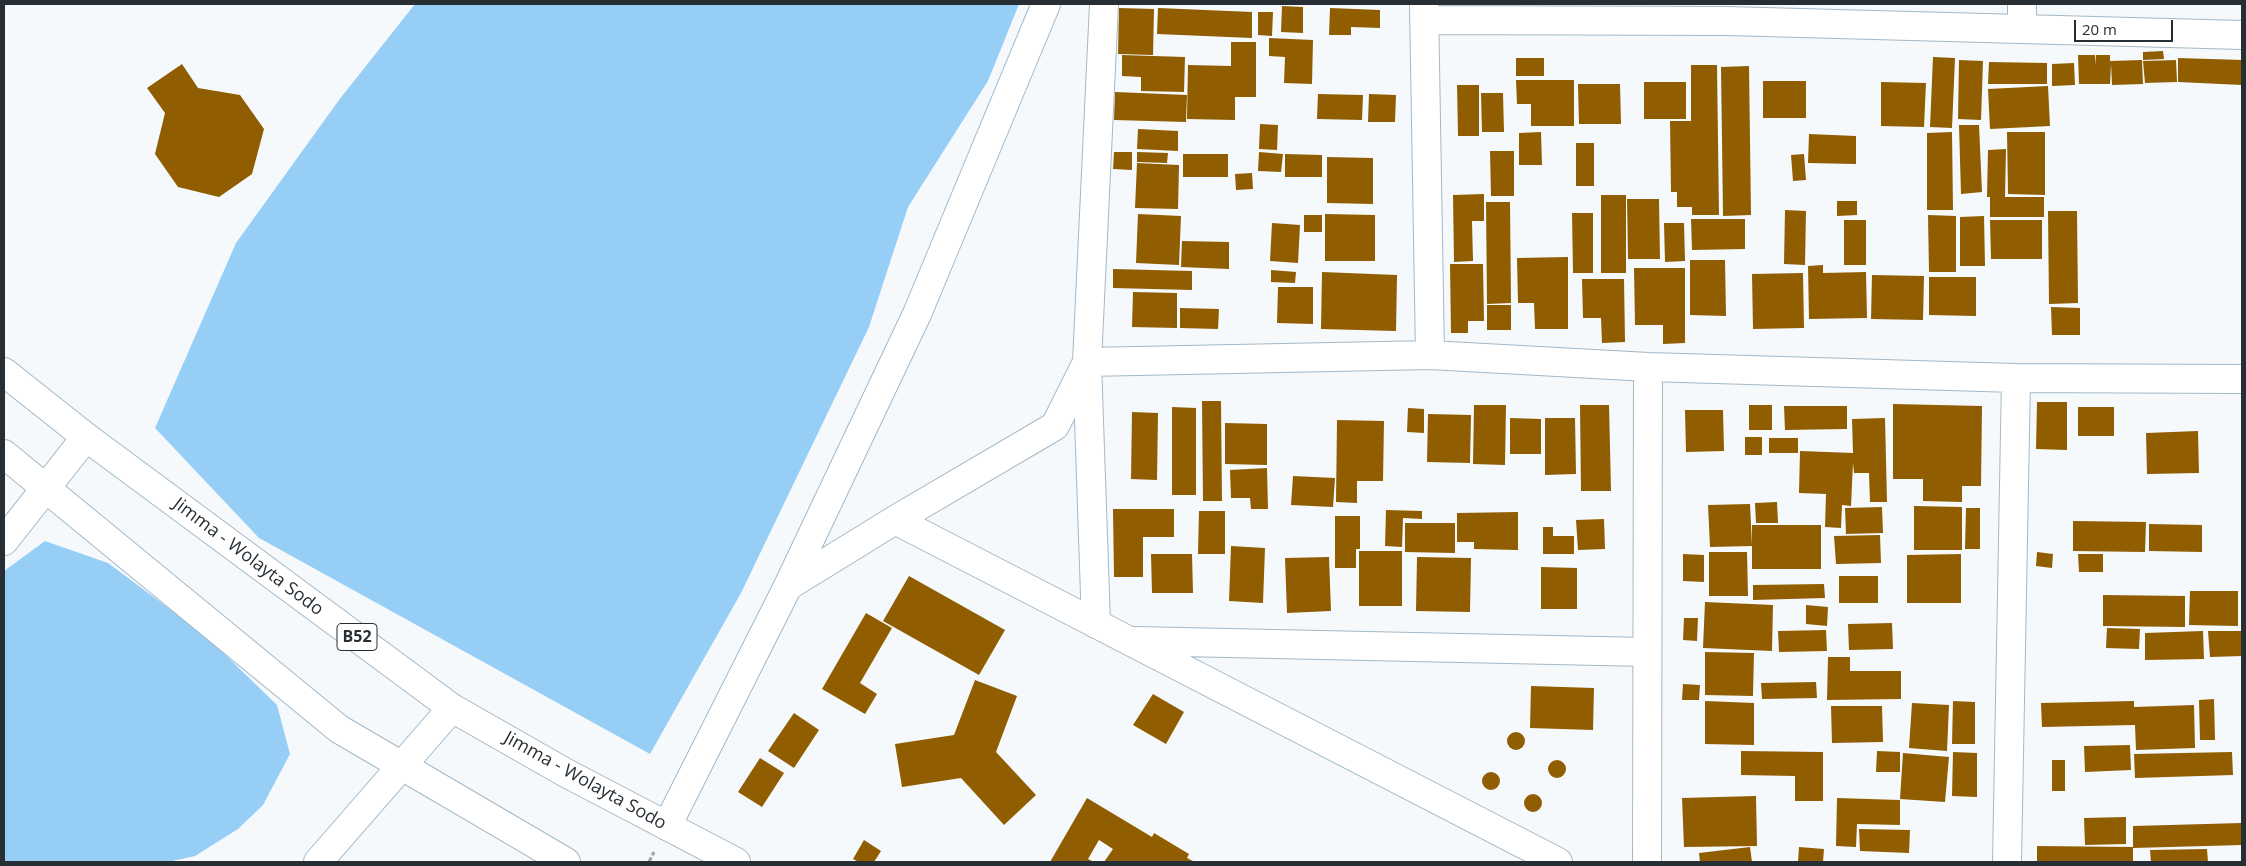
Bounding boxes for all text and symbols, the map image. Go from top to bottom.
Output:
scale bar [2076,10,2175,42]
text: 20 m [2082,19,2117,39]
street label: Jimma - Wolayta Sodo [169,493,327,621]
road number: B52 [337,624,377,650]
street label: Jimma - Wolayta Sodo [500,727,670,835]

